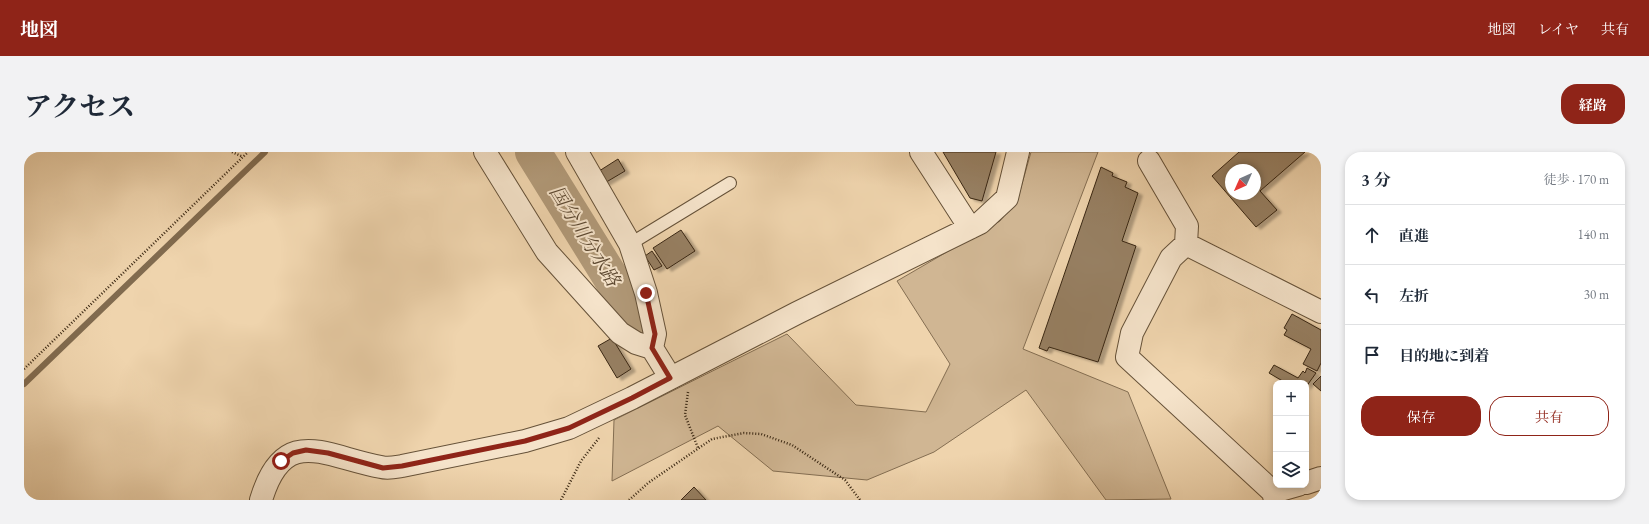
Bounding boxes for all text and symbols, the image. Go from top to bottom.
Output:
text: 地図 [20,17,58,42]
text: 地図 [1488,20,1516,38]
text: レイヤ [1538,20,1579,38]
text: 共有 [1601,20,1629,38]
button: 経路 [1561,84,1625,124]
text: アクセス [24,88,135,124]
north arrow [1225,164,1261,200]
text: 3 分 [1361,169,1391,191]
text: 徒歩 · 170 m [1544,171,1609,188]
water label: 国分川分水路 [544,181,627,293]
icon: ahead [1361,224,1383,246]
text: 直進 [1399,226,1429,245]
text: 140 m [1578,226,1609,243]
route end [637,284,655,302]
icon: left [1361,284,1383,306]
text: 左折 [1399,286,1429,305]
text: 30 m [1584,286,1609,303]
icon: arrive [1361,344,1383,366]
text: 目的地に到着 [1399,346,1489,365]
map controls [1273,380,1309,488]
button: + [1273,380,1309,416]
button: 保存 [1361,396,1481,436]
button: 共有 [1489,396,1609,436]
button: − [1273,416,1309,452]
route start [272,452,290,470]
button: layers [1273,452,1309,488]

